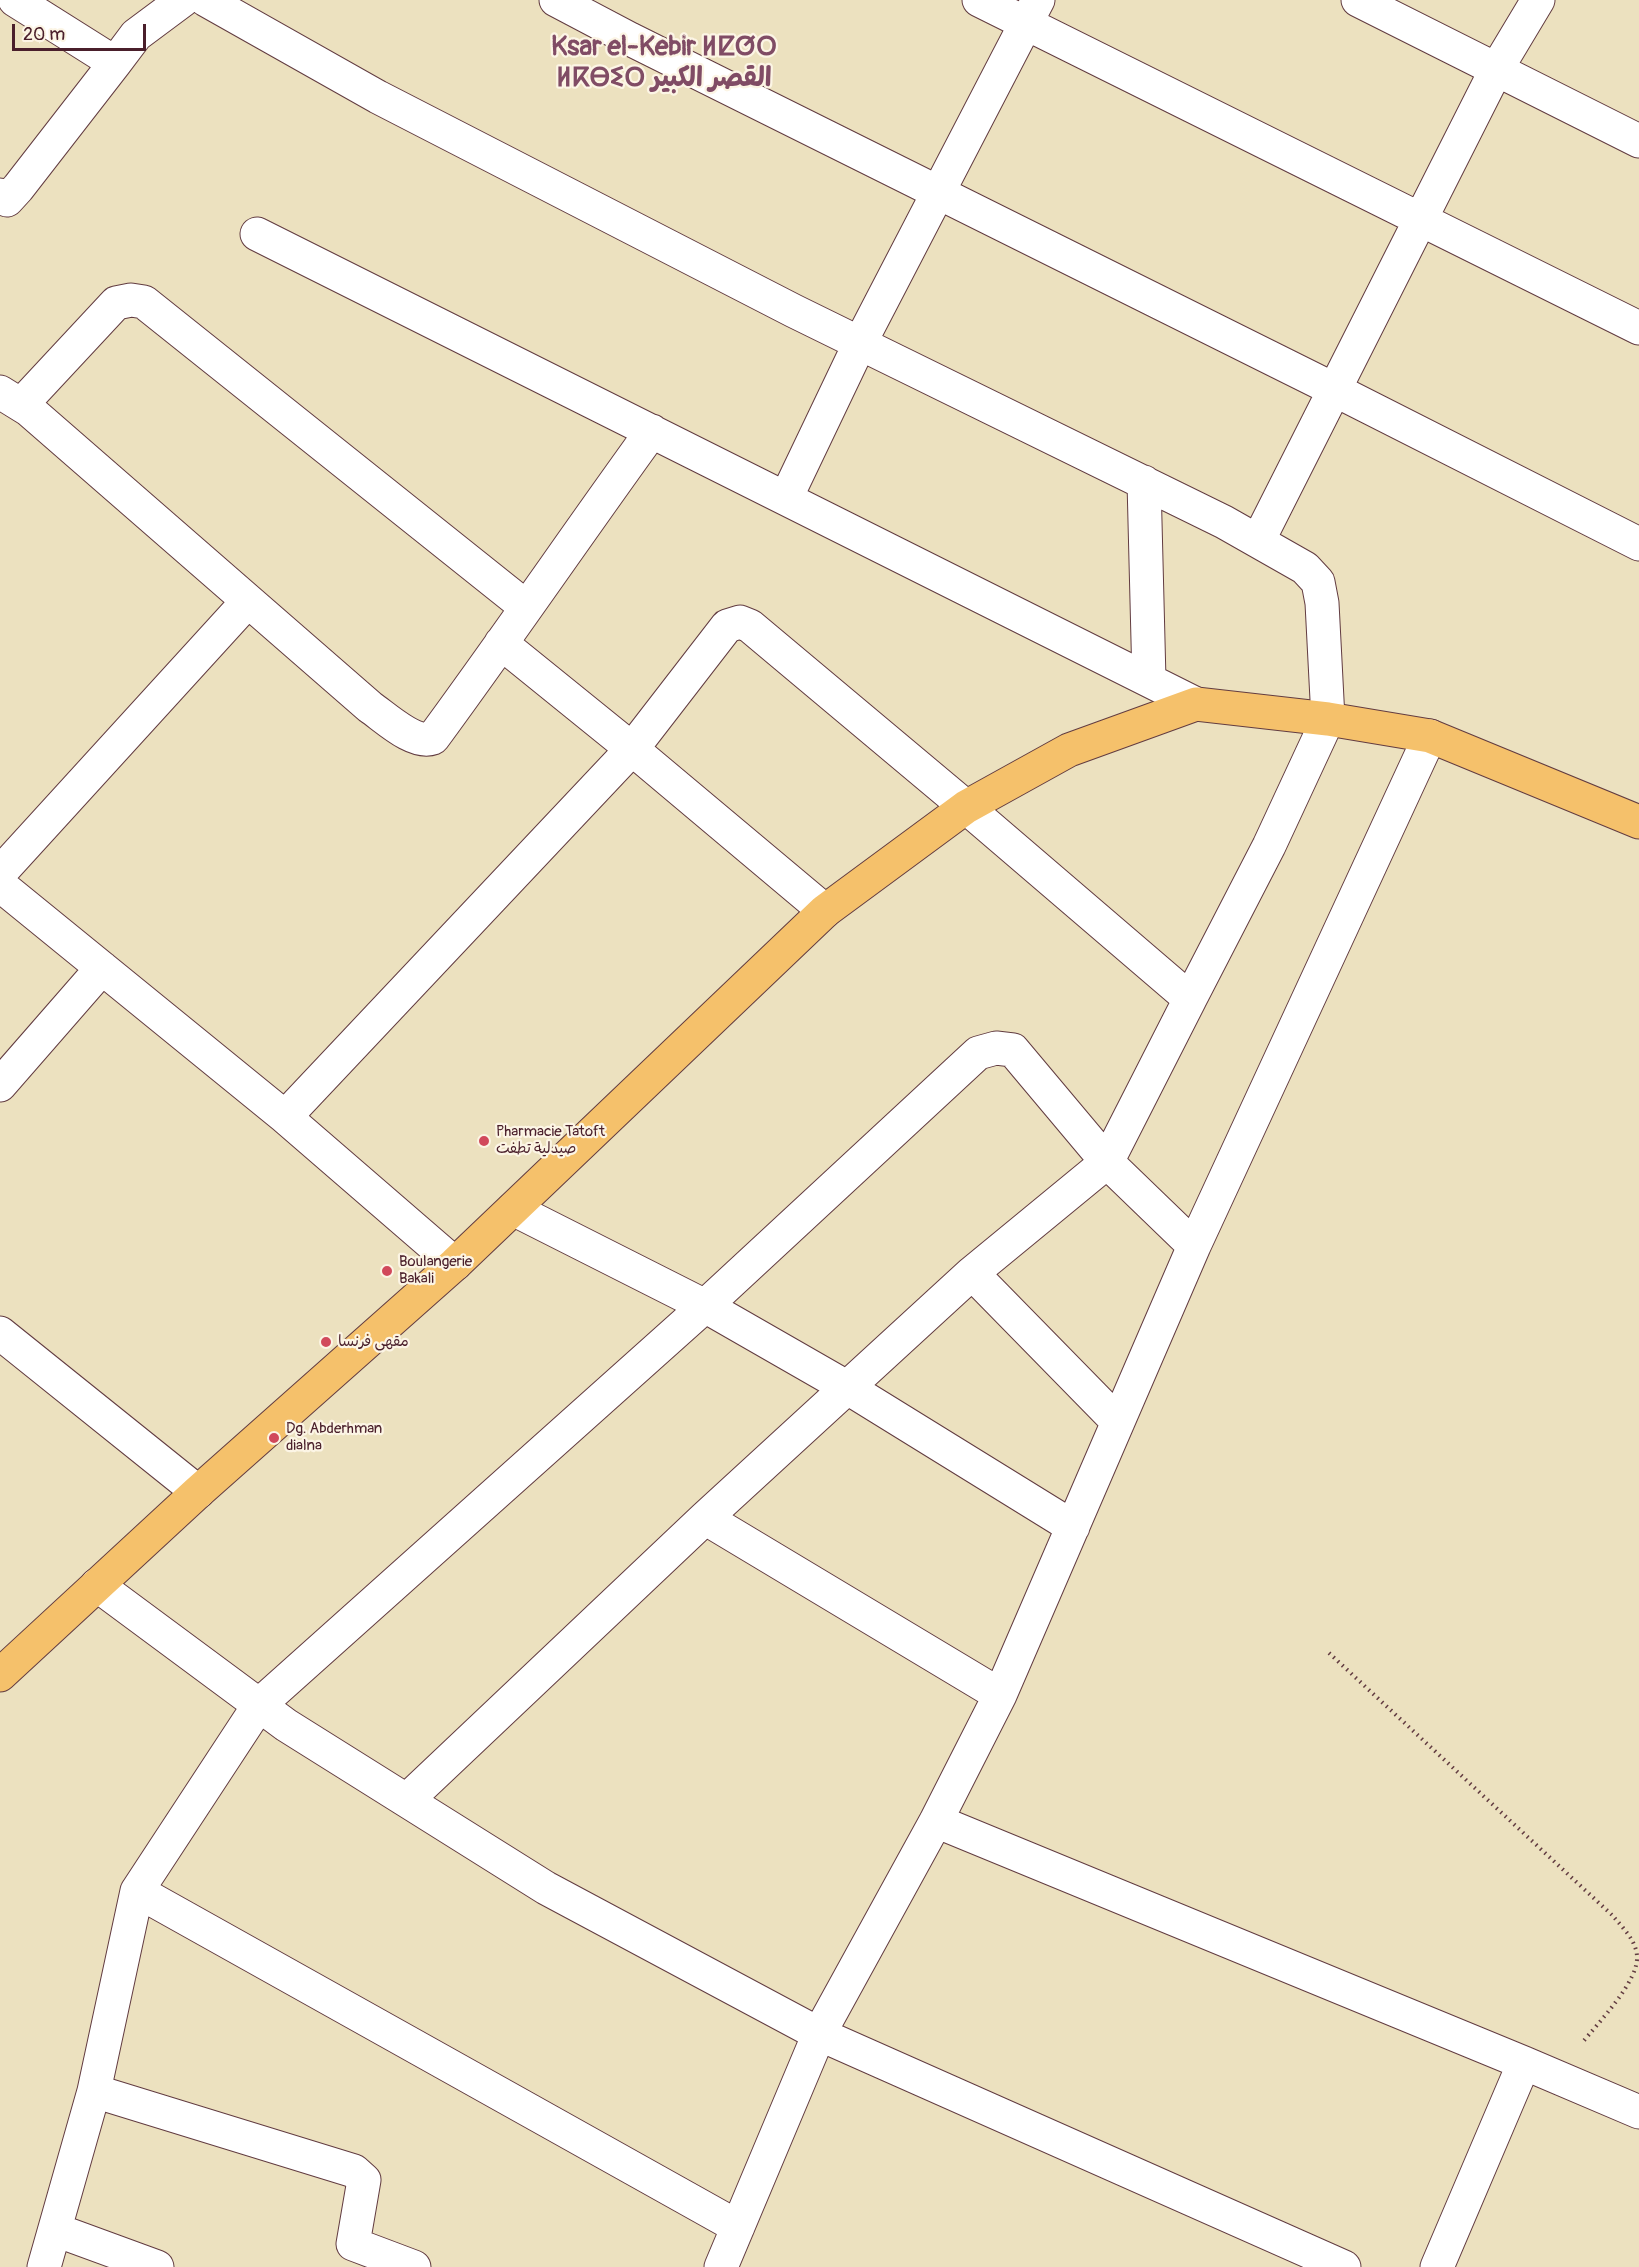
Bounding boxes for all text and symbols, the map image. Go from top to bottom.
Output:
scale bar [15,12,148,50]
text: 20 m [23,23,65,46]
district label: Ksar el-Kebir ⵍⵇⵚⵔ ⵍⴽⴱⵉⵔ القصر الكبير [551,32,777,95]
place label: Pharmacie Tatoft صيدلية تطفت [496,1123,605,1158]
marker: Pharmacie Tatoft صيدلية تطفت [477,1134,491,1148]
place label: Boulangerie Bakali [399,1253,472,1288]
marker: Boulangerie Bakali [380,1264,394,1278]
place label: مقهى فرنسا [338,1333,409,1351]
marker: مقهى فرنسا [319,1335,333,1349]
place label: Dg. Abderhman dialna [286,1420,382,1455]
marker: Dg. Abderhman dialna [267,1431,281,1445]

